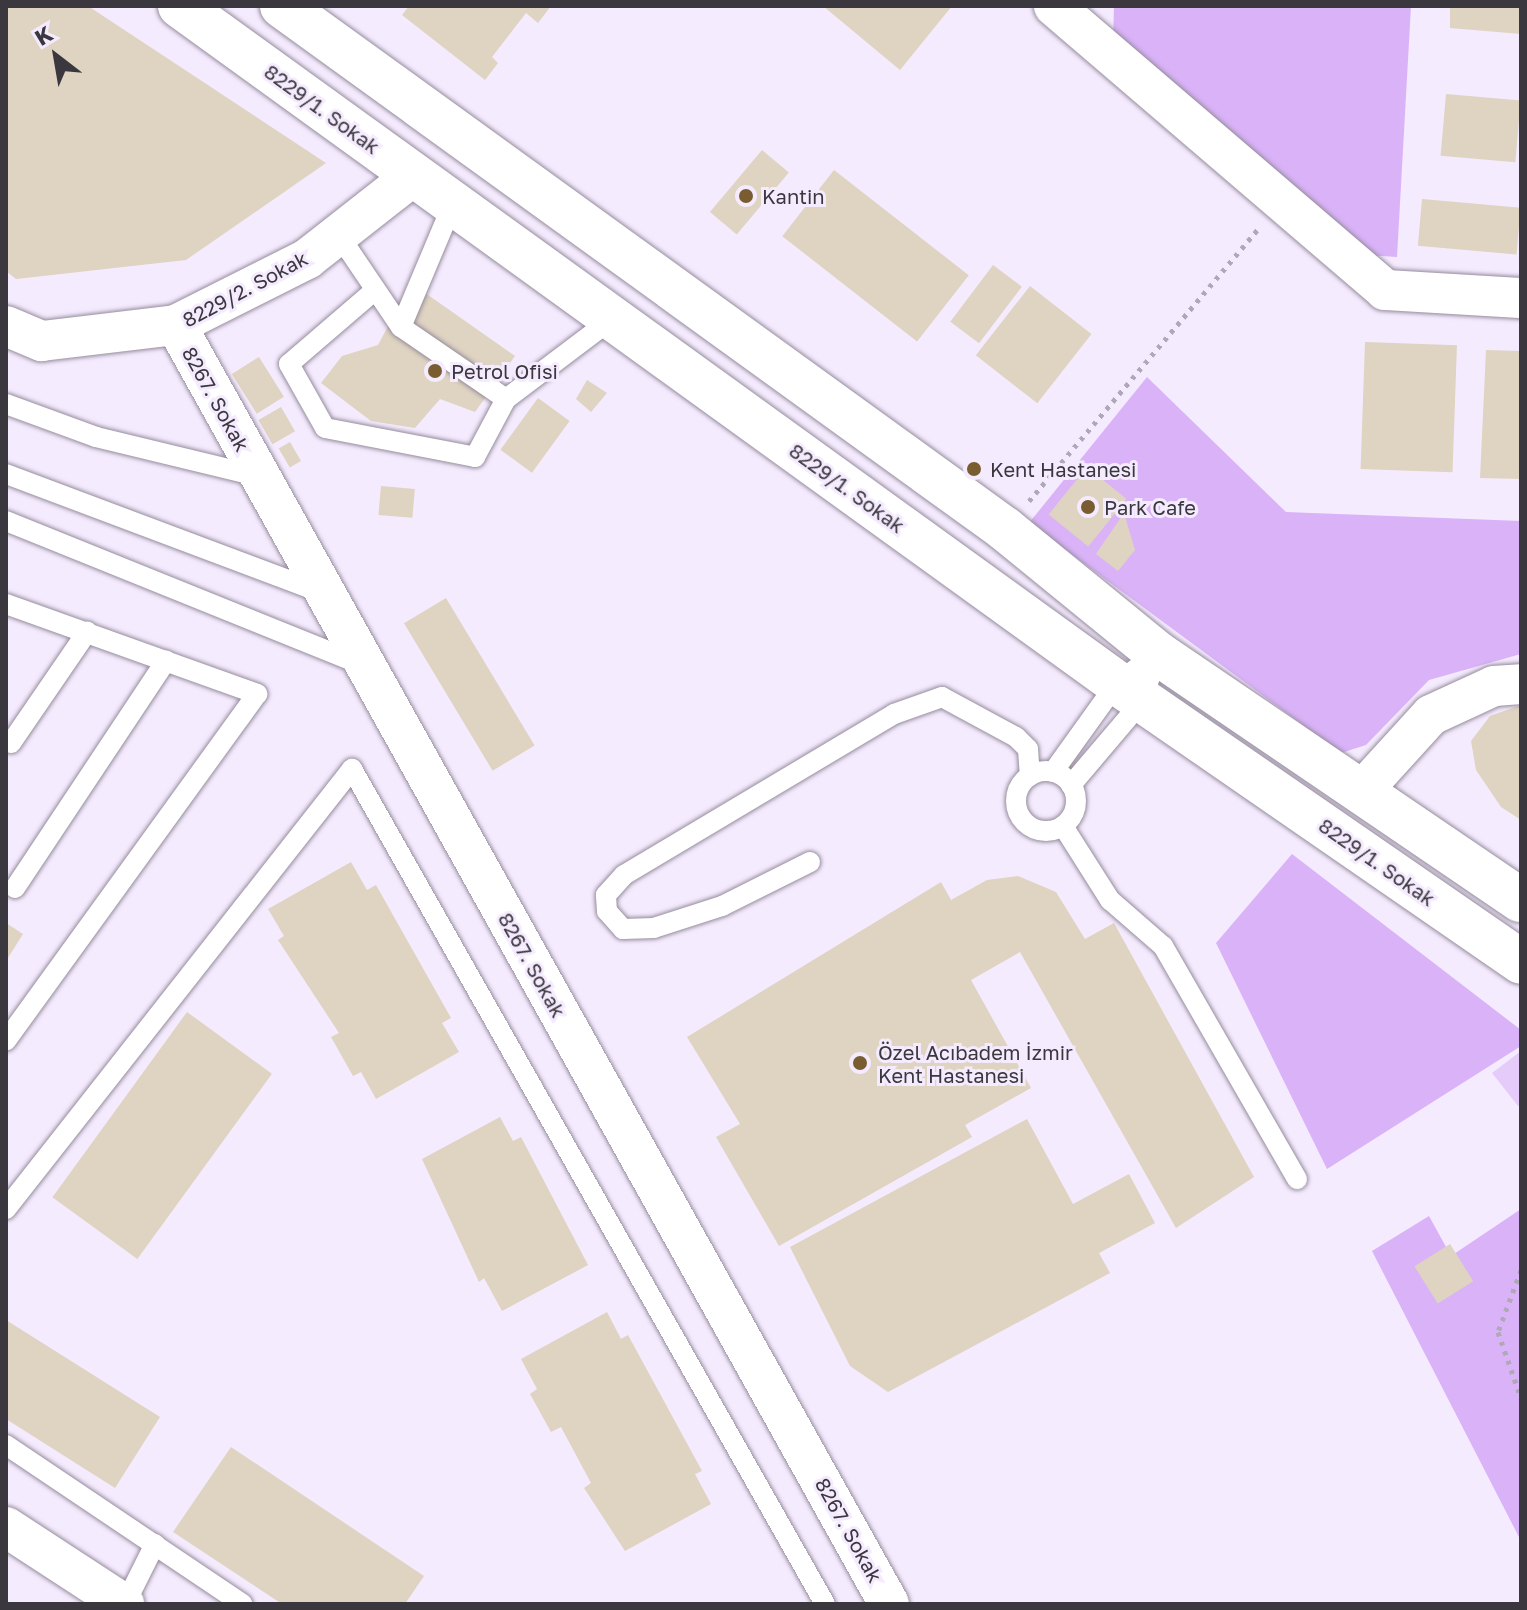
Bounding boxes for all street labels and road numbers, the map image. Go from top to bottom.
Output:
street label: 8229/1. Sokak [260,59,384,159]
street label: 8229/2. Sokak [178,246,312,332]
street label: 8267. Sokak [177,342,255,456]
street label: 8229/1. Sokak [785,438,909,538]
street label: 8229/1. Sokak [1314,813,1440,911]
street label: 8267. Sokak [493,908,571,1022]
street label: 8267. Sokak [810,1473,888,1587]

